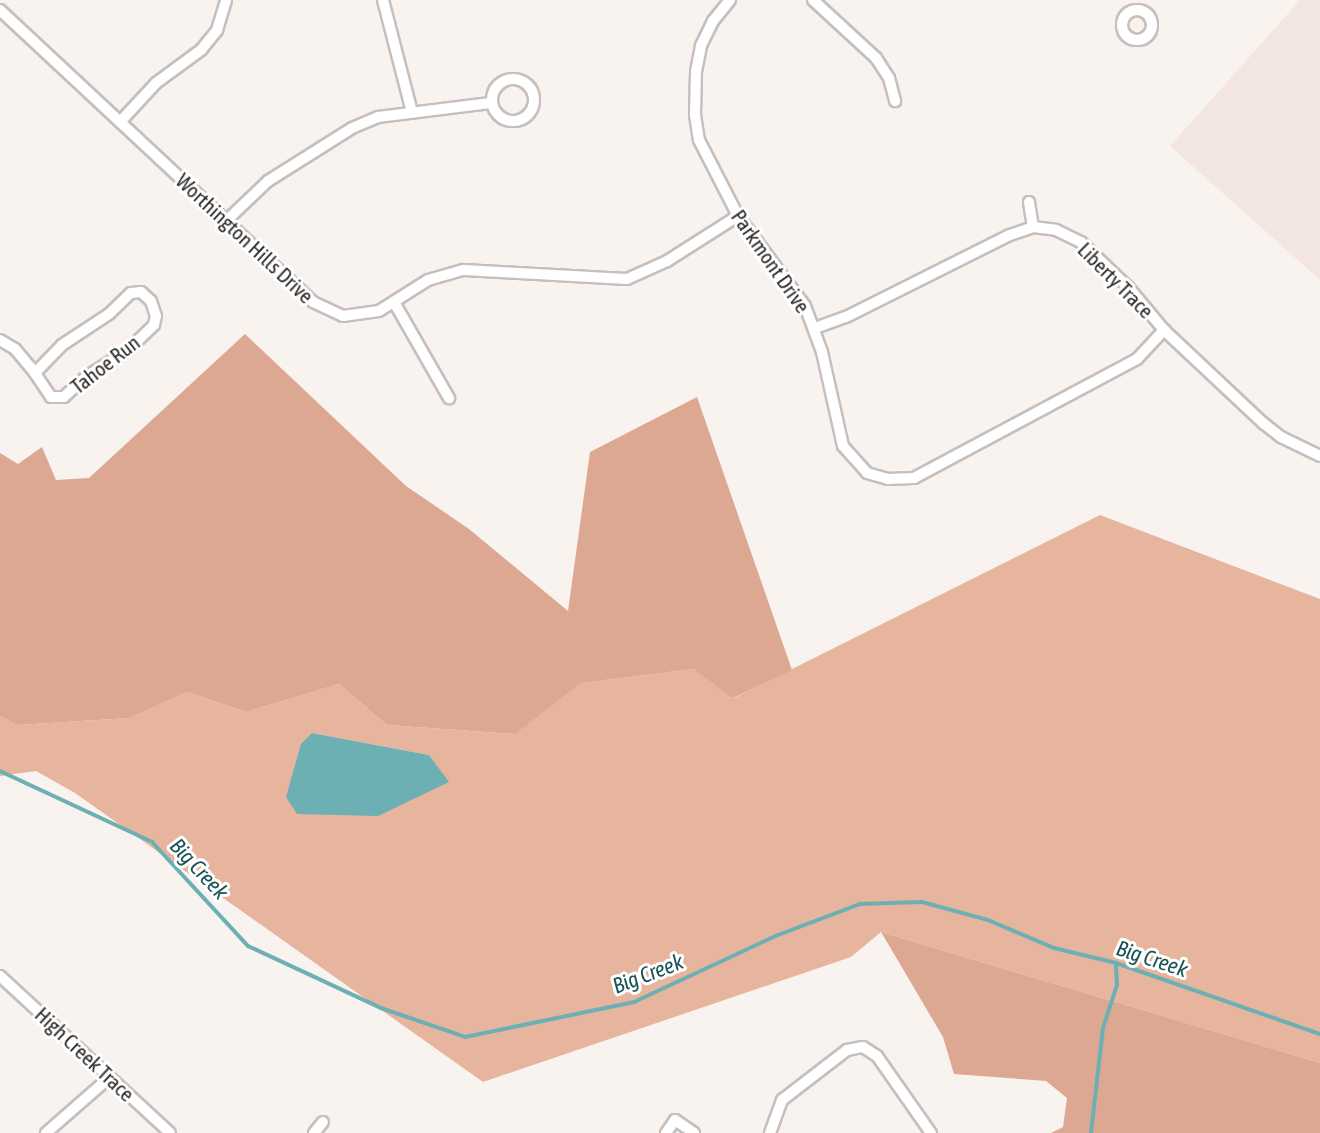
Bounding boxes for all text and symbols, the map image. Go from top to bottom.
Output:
street label: Worthington Hills Drive [171,168,319,308]
street label: Parkmont Drive [726,205,816,317]
street label: Liberty Trace [1073,237,1159,323]
street label: Tahoe Run [65,329,145,399]
water label: Big Creek [164,833,234,905]
water label: Big Creek [1113,935,1191,983]
water label: Big Creek [609,948,687,1000]
street label: High Creek Trace [30,1002,140,1106]

